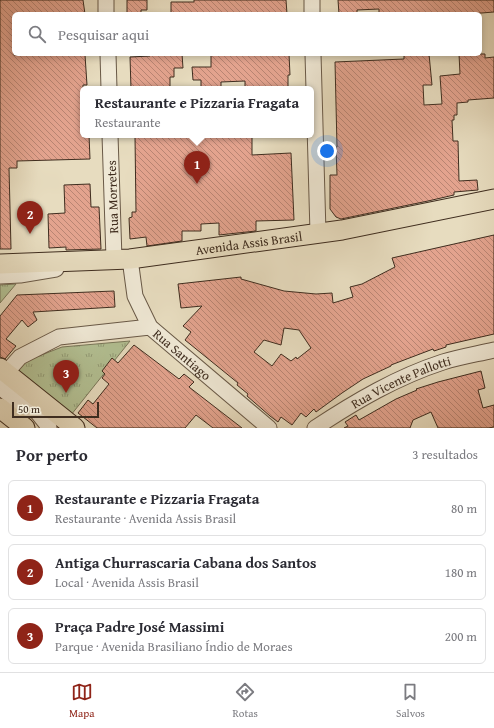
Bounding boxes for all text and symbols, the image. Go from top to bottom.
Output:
search box [12,12,482,56]
icon: search [26,23,48,45]
text: Pesquisar aqui [58,24,149,45]
popup [80,86,314,138]
text: Restaurante e Pizzaria Fragata [95,92,299,113]
text: Restaurante [95,113,161,132]
your location [317,141,337,161]
pin: 1 [184,151,210,184]
street label: Rua Morretes [102,160,123,234]
pin: 2 [17,201,43,234]
street label: Avenida Assis Brasil [194,226,304,260]
street label: Rua Santiago [149,325,215,385]
street label: Rua Vicente Pallotti [348,351,453,413]
pin: 3 [53,360,79,393]
scale bar [12,400,99,419]
text: 50 m [18,401,40,417]
text: Por perto [16,442,88,467]
text: 3 resultados [412,445,478,464]
text: Restaurante e Pizzaria Fragata [55,488,259,509]
text: 1 [27,499,33,518]
text: 80 m [451,499,477,518]
text: Restaurante · Avenida Assis Brasil [55,509,236,528]
text: Antiga Churrascaria Cabana dos Santos [55,552,316,573]
text: 2 [27,563,33,582]
text: 180 m [445,563,477,582]
text: Local · Avenida Assis Brasil [55,573,199,592]
text: Praça Padre José Massimi [55,616,224,637]
text: 3 [27,627,33,646]
text: 200 m [445,627,477,646]
text: Parque · Avenida Brasiliano Índio de Moraes [55,637,293,656]
tab: Mapa [69,681,94,721]
tab: Rotas [233,681,258,721]
tab: Salvos [396,681,425,721]

